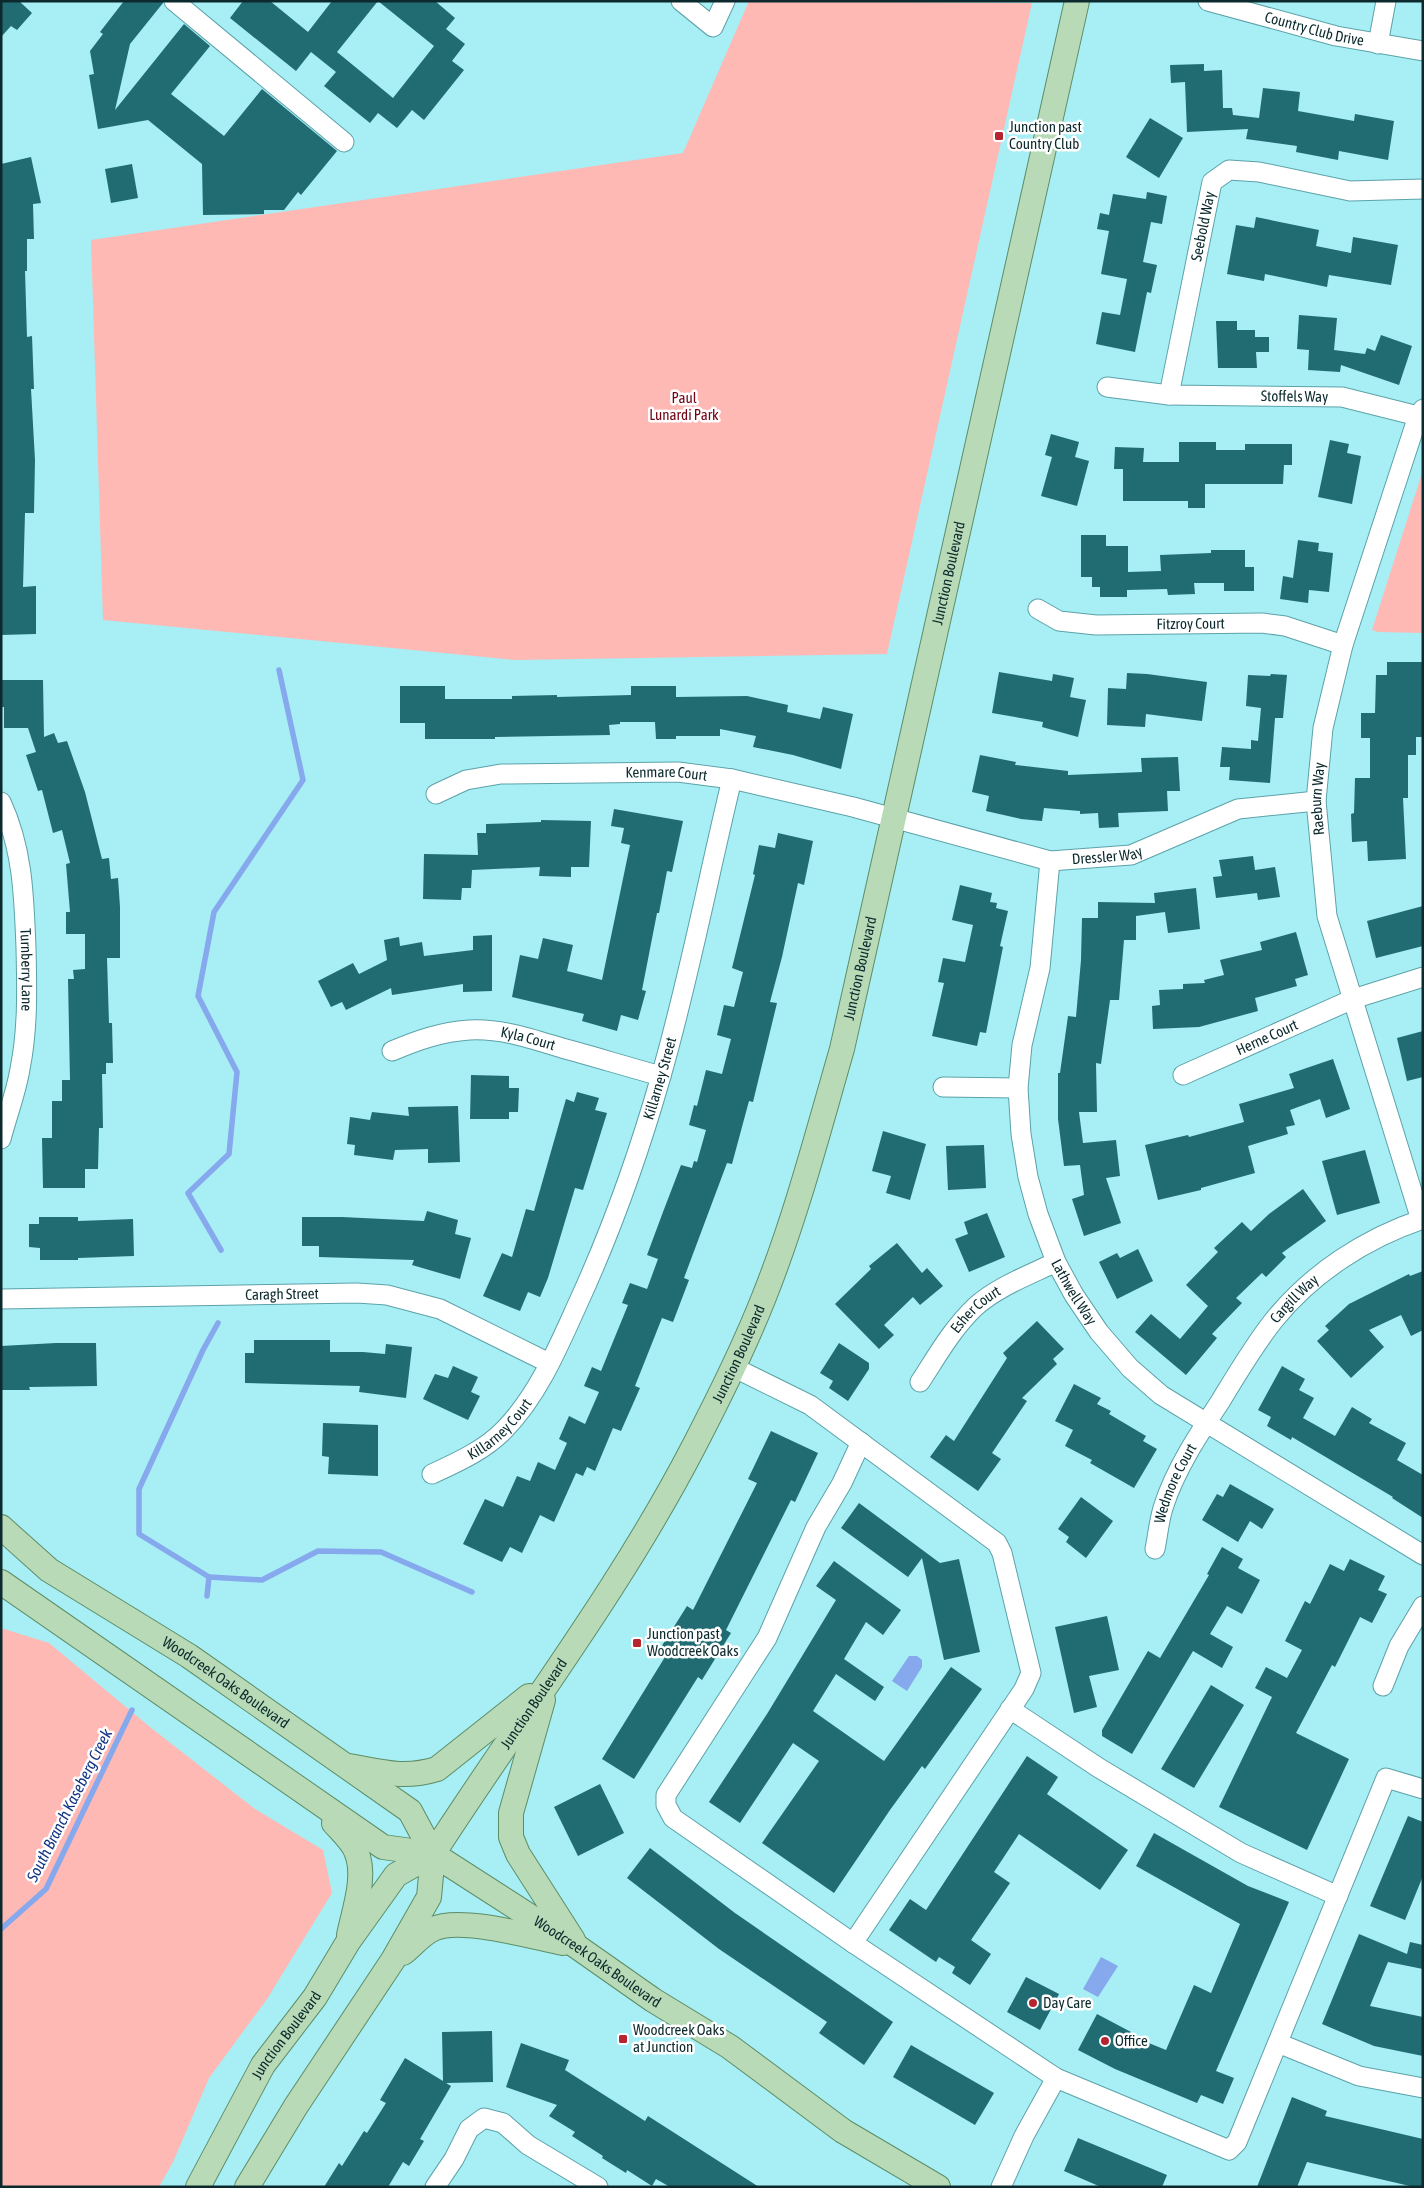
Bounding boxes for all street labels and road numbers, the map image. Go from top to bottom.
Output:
street label: Country Club Drive [1263,8,1365,49]
street label: Seebold Way [1187,190,1218,263]
street label: Stoffels Way [1261,387,1328,405]
street label: Junction Boulevard [928,520,968,626]
street label: Fitzroy Court [1156,614,1225,632]
street label: Raeburn Way [1307,762,1328,836]
street label: Kenmare Court [625,763,708,784]
street label: Dressler Way [1071,842,1145,867]
street label: Junction Boulevard [840,915,879,1022]
street label: Turnberry Lane [17,928,36,1012]
street label: Herne Court [1233,1016,1300,1058]
street label: Kyla Court [499,1023,557,1053]
street label: Killarney Street [639,1035,679,1122]
street label: Lathwell Way [1048,1256,1101,1328]
street label: Cargill Way [1266,1271,1321,1326]
street label: Esher Court [947,1282,1003,1336]
street label: Caragh Street [245,1285,319,1303]
street label: Junction Boulevard [708,1302,768,1406]
street label: Killarney Court [464,1395,535,1463]
street label: Wedmore Court [1151,1440,1199,1525]
street label: Woodcreek Oaks Boulevard [159,1633,293,1732]
street label: Junction Boulevard [497,1655,570,1752]
street label: Woodcreek Oaks Boulevard [531,1912,664,2011]
street label: Junction Boulevard [248,1988,324,2082]

